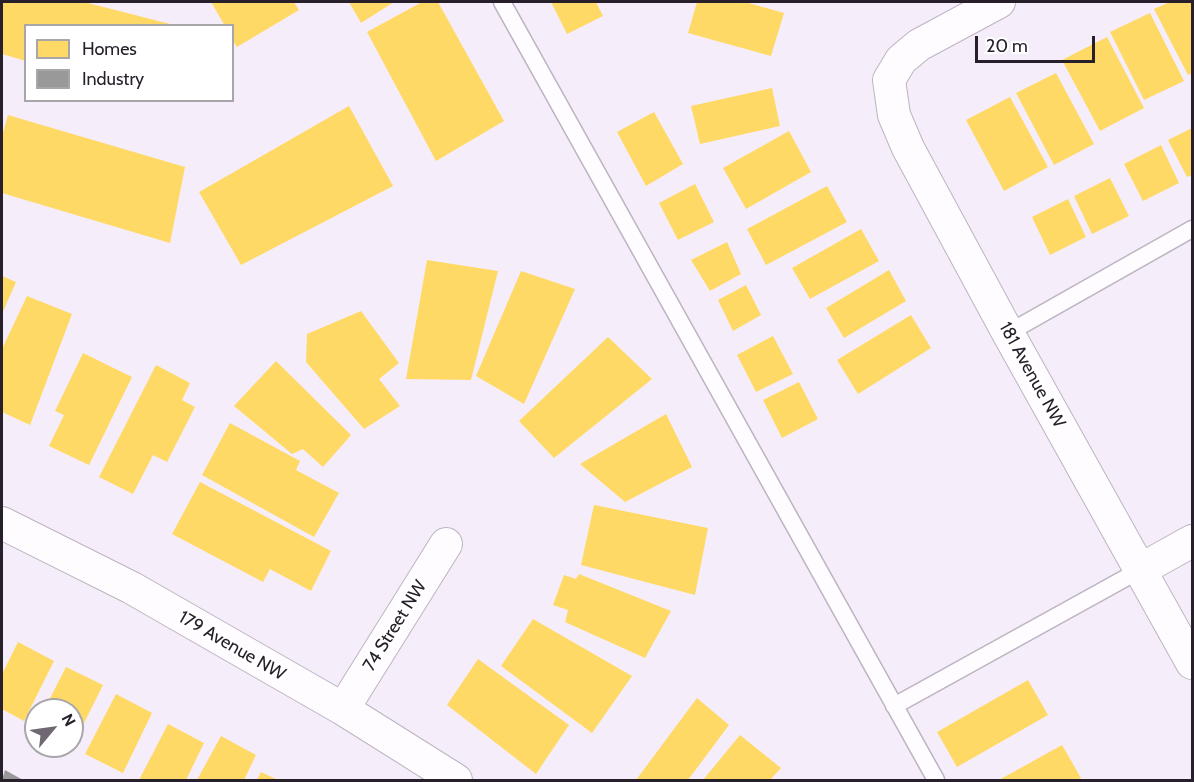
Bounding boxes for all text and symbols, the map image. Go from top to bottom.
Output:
legend [24,24,234,102]
scale bar [978,24,1098,62]
text: 20 m [986,35,1028,57]
text: Homes [82,38,137,60]
text: Industry [82,68,144,90]
street label: 181 Avenue NW [994,318,1070,432]
street label: 74 Street NW [359,577,431,675]
street label: 179 Avenue NW [175,607,289,685]
north arrow [24,698,84,758]
text: N [57,710,79,730]

